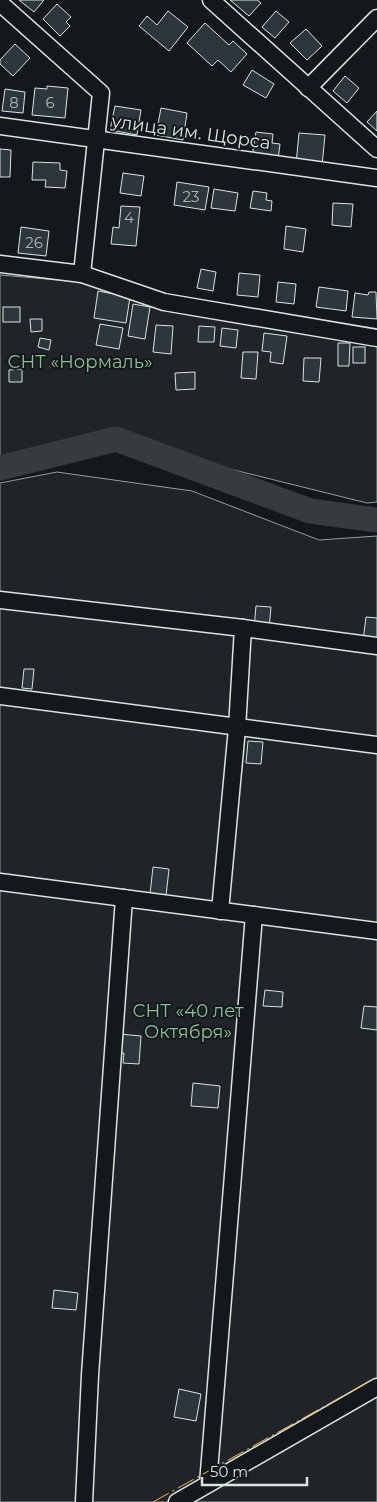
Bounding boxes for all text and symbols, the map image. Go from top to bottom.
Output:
house number: 8 [9,93,19,112]
house number: 6 [45,93,55,112]
street label: улица им. Щорса [109,110,272,154]
house number: 23 [183,187,199,206]
house number: 4 [124,208,134,227]
house number: 26 [25,233,43,252]
park label: СНТ «Нормаль» [8,351,152,373]
park label: СНТ «40 лет Октября» [133,1000,244,1043]
scale bar [202,1454,307,1486]
text: 50 m [210,1462,248,1481]

